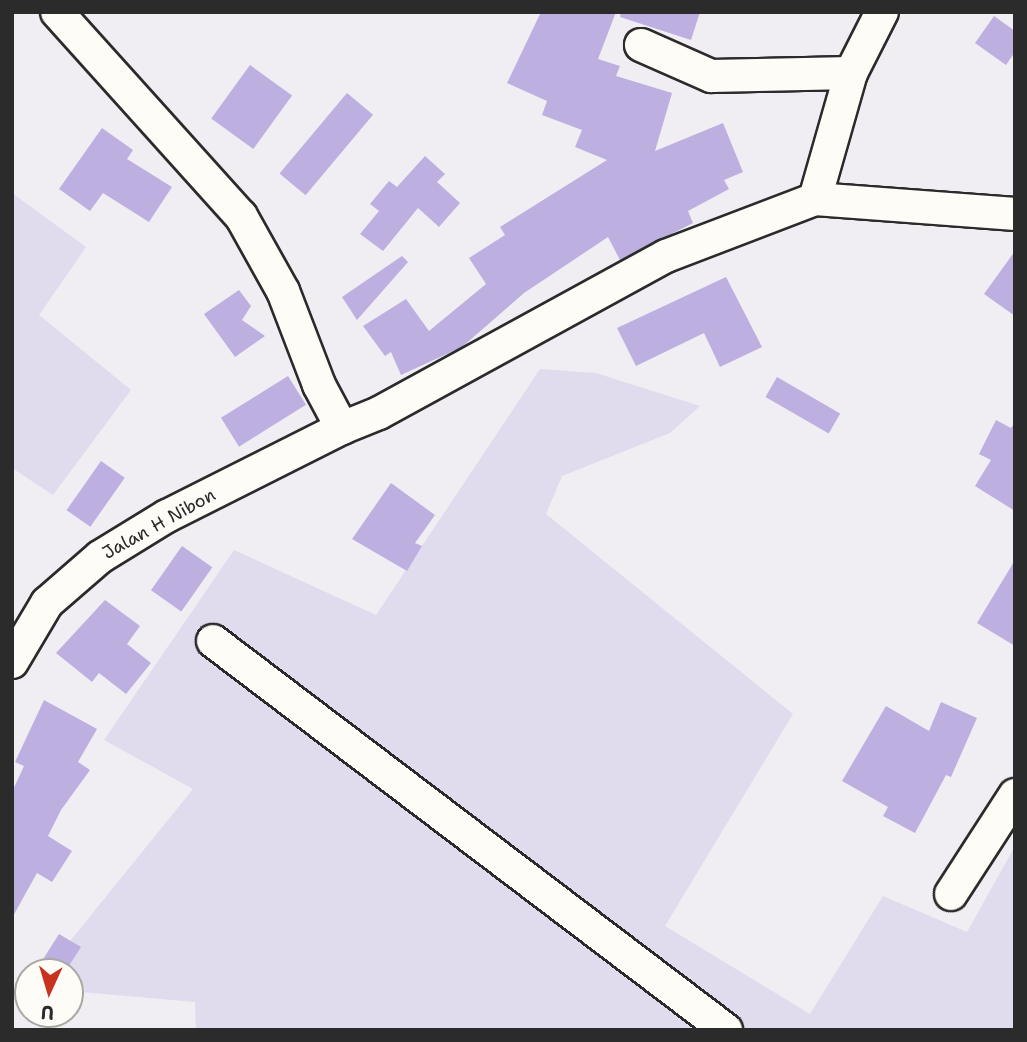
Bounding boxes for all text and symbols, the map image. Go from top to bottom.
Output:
street label: Jalan H Nibon [99,484,219,564]
north arrow [14,958,84,1028]
text: U [40,1000,55,1025]

